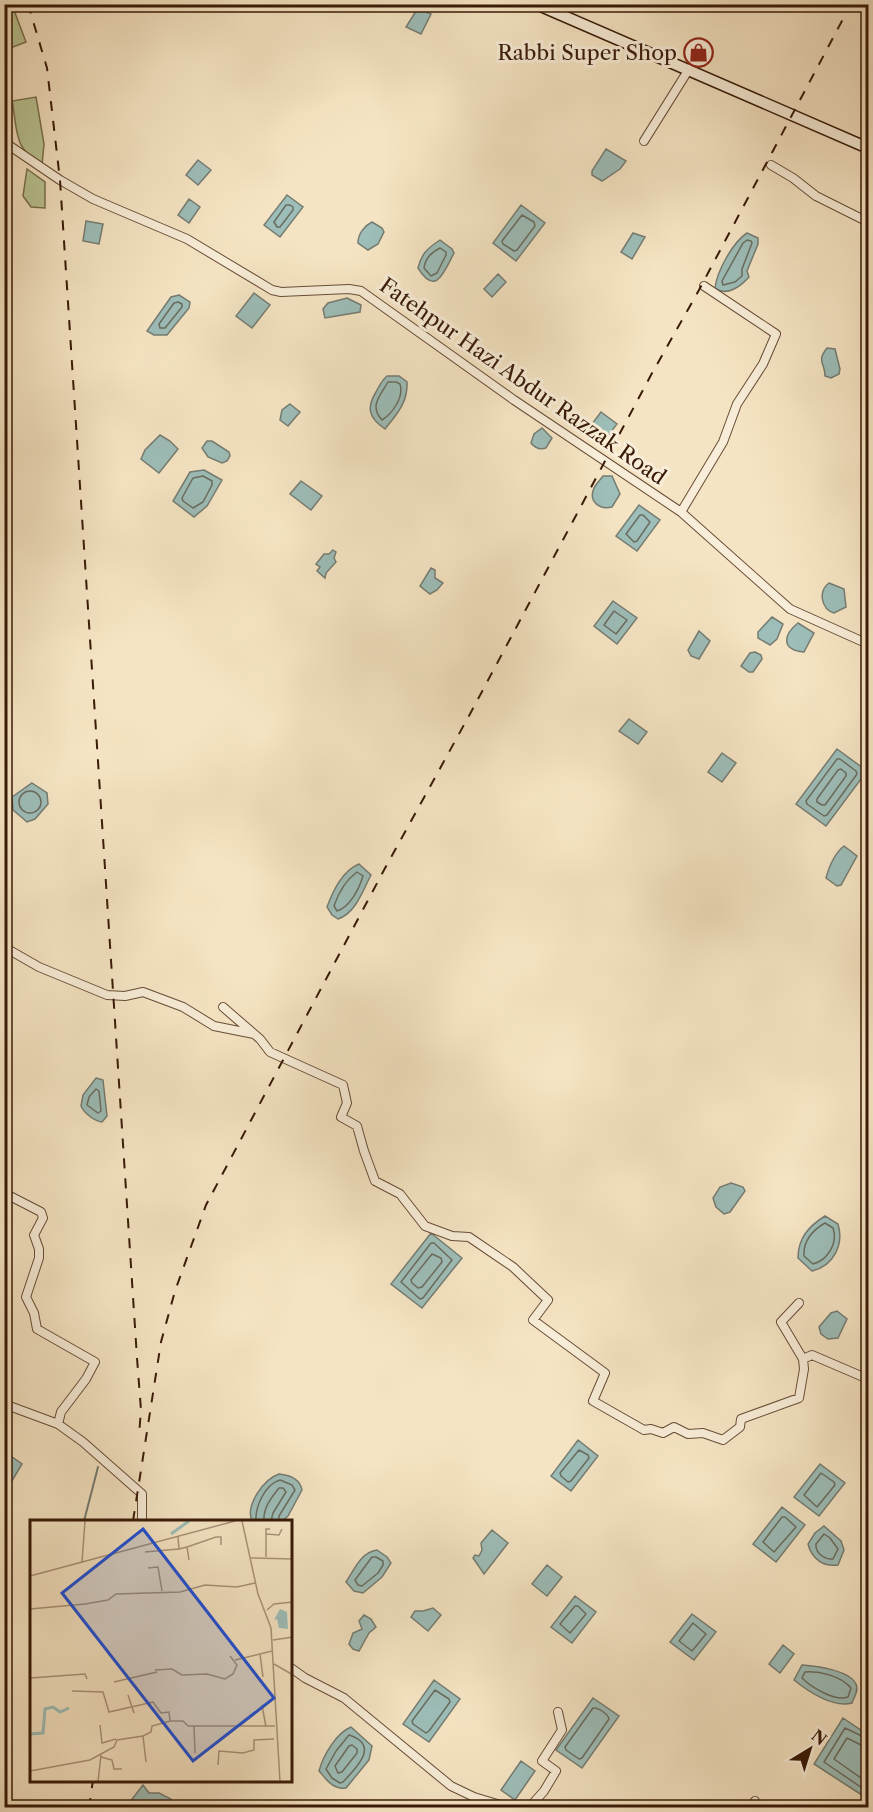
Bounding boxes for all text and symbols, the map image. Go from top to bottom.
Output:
shop icon: Rabbi Super Shop [682,36,714,68]
place label: Rabbi Super Shop [497,40,677,65]
street label: Fatehpur Hazi Abdur Razzak Road [375,272,671,490]
inset map [30,1520,292,1782]
north arrow [780,1719,840,1779]
text: N [808,1725,831,1749]

